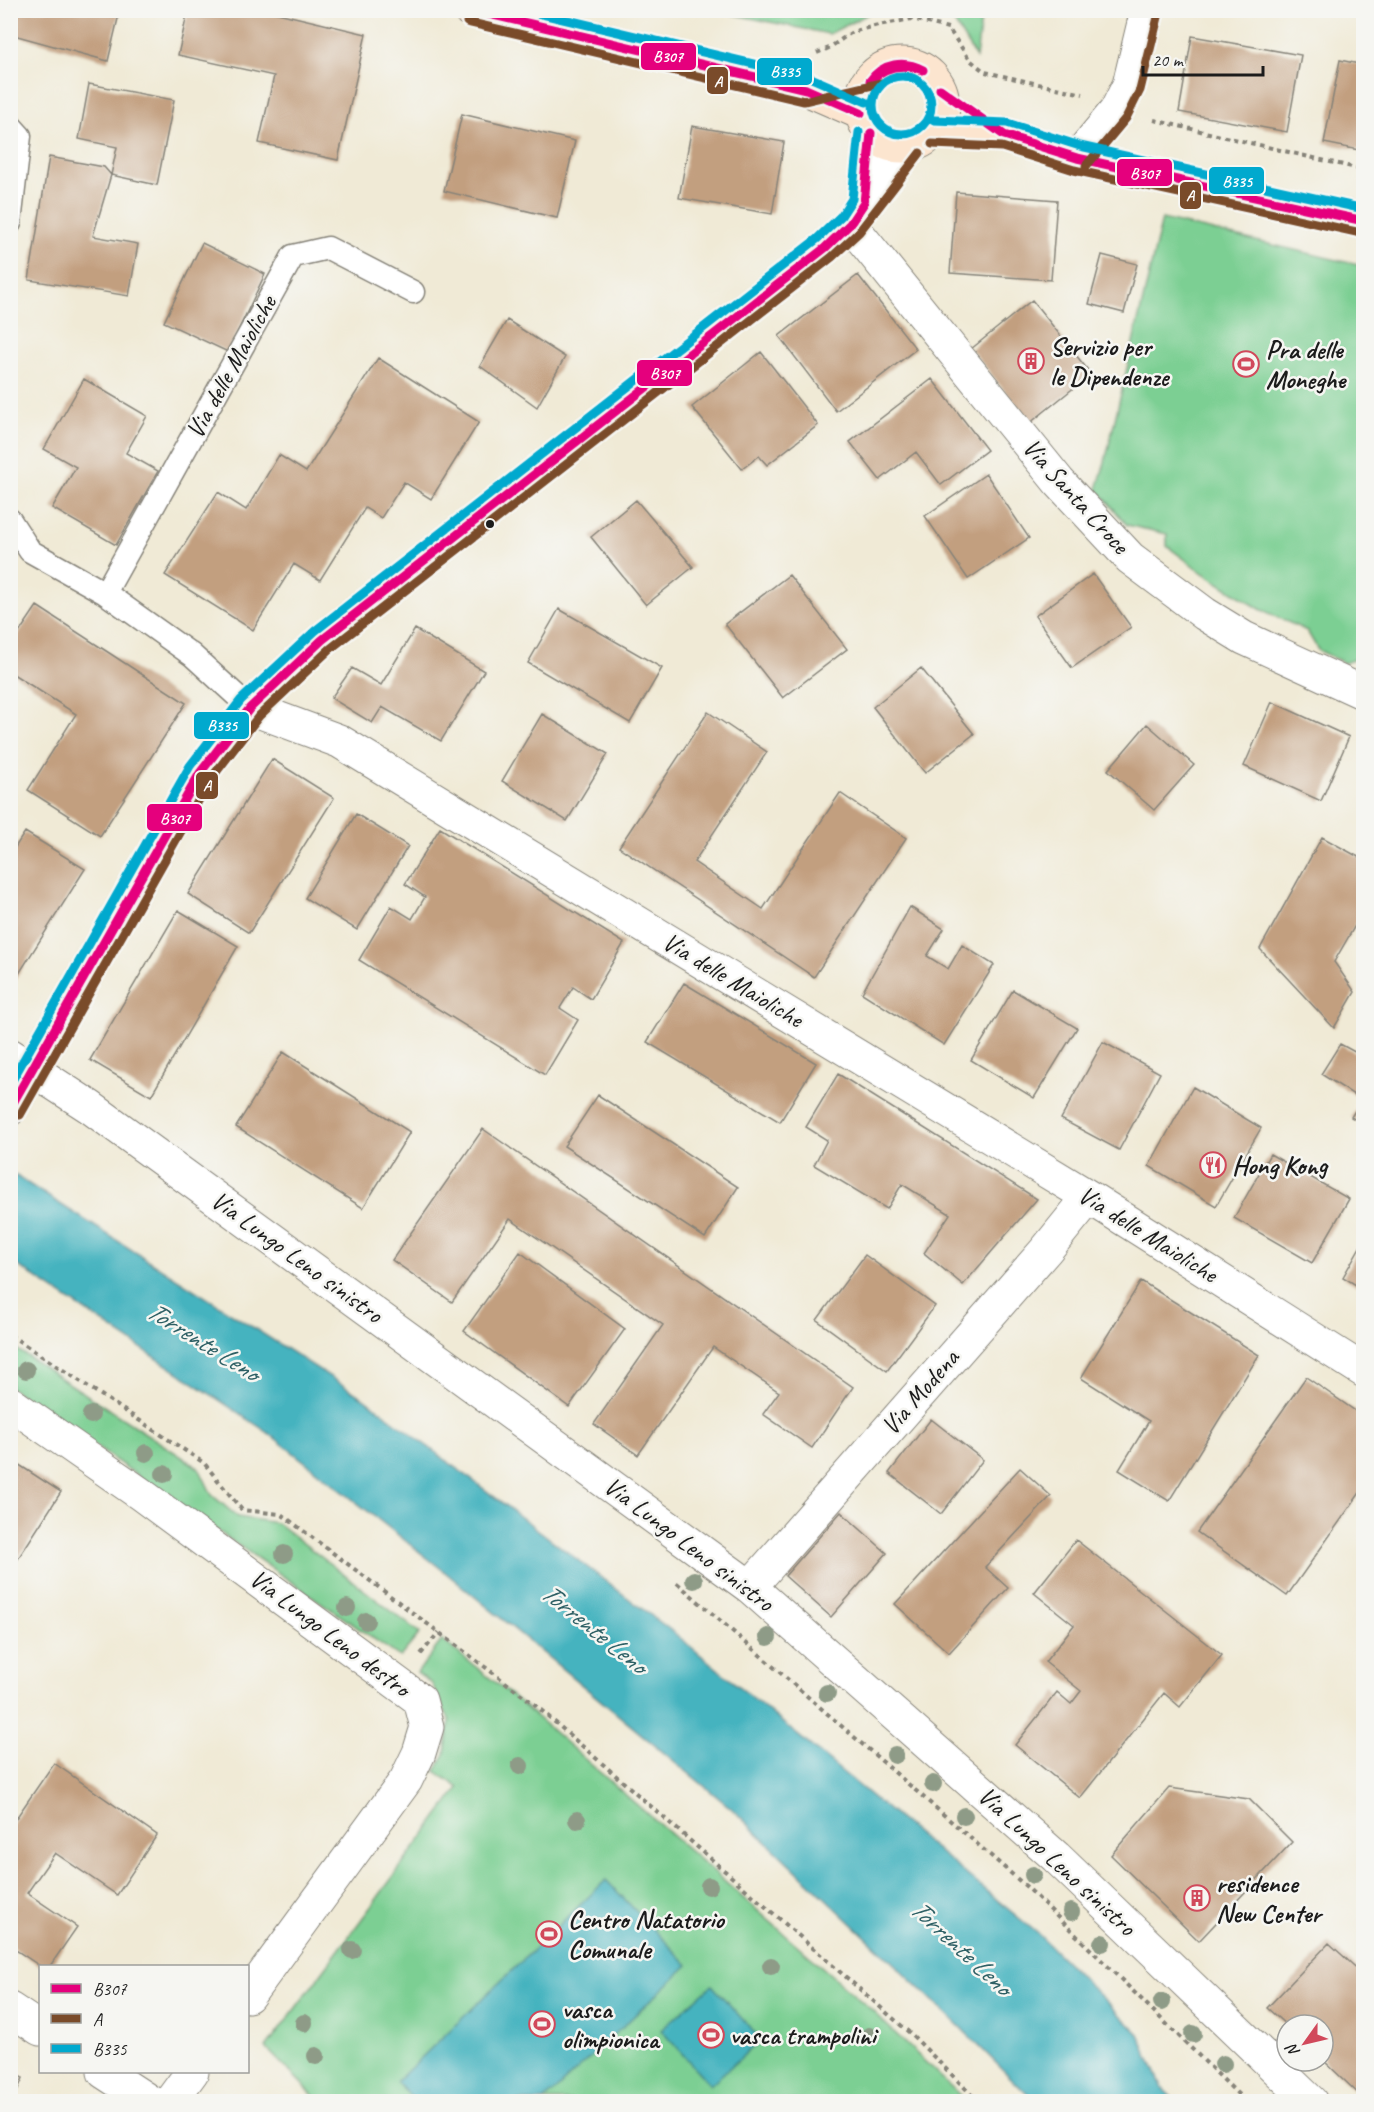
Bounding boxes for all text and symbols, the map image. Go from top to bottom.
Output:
scale bar [1143,39,1263,77]
line badge: B307 [640,42,697,71]
text: B307 [653,47,685,67]
text: 20 m [1152,49,1185,71]
line badge: B335 [756,57,813,86]
text: B335 [770,62,802,82]
line badge: A [706,66,729,95]
text: A [714,72,724,92]
line badge: B307 [1116,158,1173,187]
text: B307 [1130,164,1162,184]
line badge: B335 [1208,166,1265,195]
text: B335 [1222,172,1254,192]
line badge: A [1179,181,1202,210]
text: A [1186,186,1196,206]
street label: Via delle Maioliche [178,288,285,444]
place label: Servizio per le Dipendenze [1050,330,1171,393]
place label: Pra delle Moneghe [1266,333,1347,396]
building icon: Servizio per le Dipendenze [1016,346,1046,376]
sports icon: Pra delle Moneghe [1231,349,1261,379]
line badge: B307 [636,359,693,387]
text: B307 [650,364,682,384]
street label: Via Santa Croce [1015,431,1138,562]
unlabelled marker [484,518,496,530]
line badge: B335 [193,711,250,740]
text: B335 [207,716,239,736]
line badge: A [195,771,219,800]
text: A [203,776,213,796]
line badge: B307 [146,803,203,832]
text: B307 [160,809,192,829]
street label: Via delle Maioliche [657,925,811,1036]
place label: Hong Kong [1232,1149,1329,1182]
restaurant icon: Hong Kong [1198,1150,1228,1180]
street label: Via delle Maioliche [1072,1178,1225,1291]
street label: Via Lungo Leno sinistro [205,1184,391,1331]
water label: Torrente Leno [141,1293,269,1391]
street label: Via Modena [874,1341,967,1442]
street label: Via Lungo Leno sinistro [597,1469,782,1620]
street label: Via Lungo Leno destro [243,1562,419,1706]
water label: Torrente Leno [534,1575,657,1684]
street label: Via Lungo Leno sinistro [971,1779,1144,1944]
place label: residence New Center [1216,1867,1323,1930]
building icon: residence New Center [1182,1883,1212,1913]
water label: Torrente Leno [903,1892,1022,2005]
place label: Centro Natatorio Comunale [568,1903,725,1966]
sports icon: Centro Natatorio Comunale [534,1919,564,1949]
legend [39,1965,249,2073]
text: B307 [93,1978,128,2000]
place label: vasca olimpionica [562,1993,661,2056]
text: A [93,2008,103,2030]
sports icon: vasca olimpionica [527,2009,557,2039]
north arrow [1275,2013,1335,2073]
place label: vasca trampolini [730,2019,879,2052]
sports icon: vasca trampolini [696,2020,726,2050]
text: B335 [93,2038,128,2060]
text: N [1281,2039,1304,2061]

